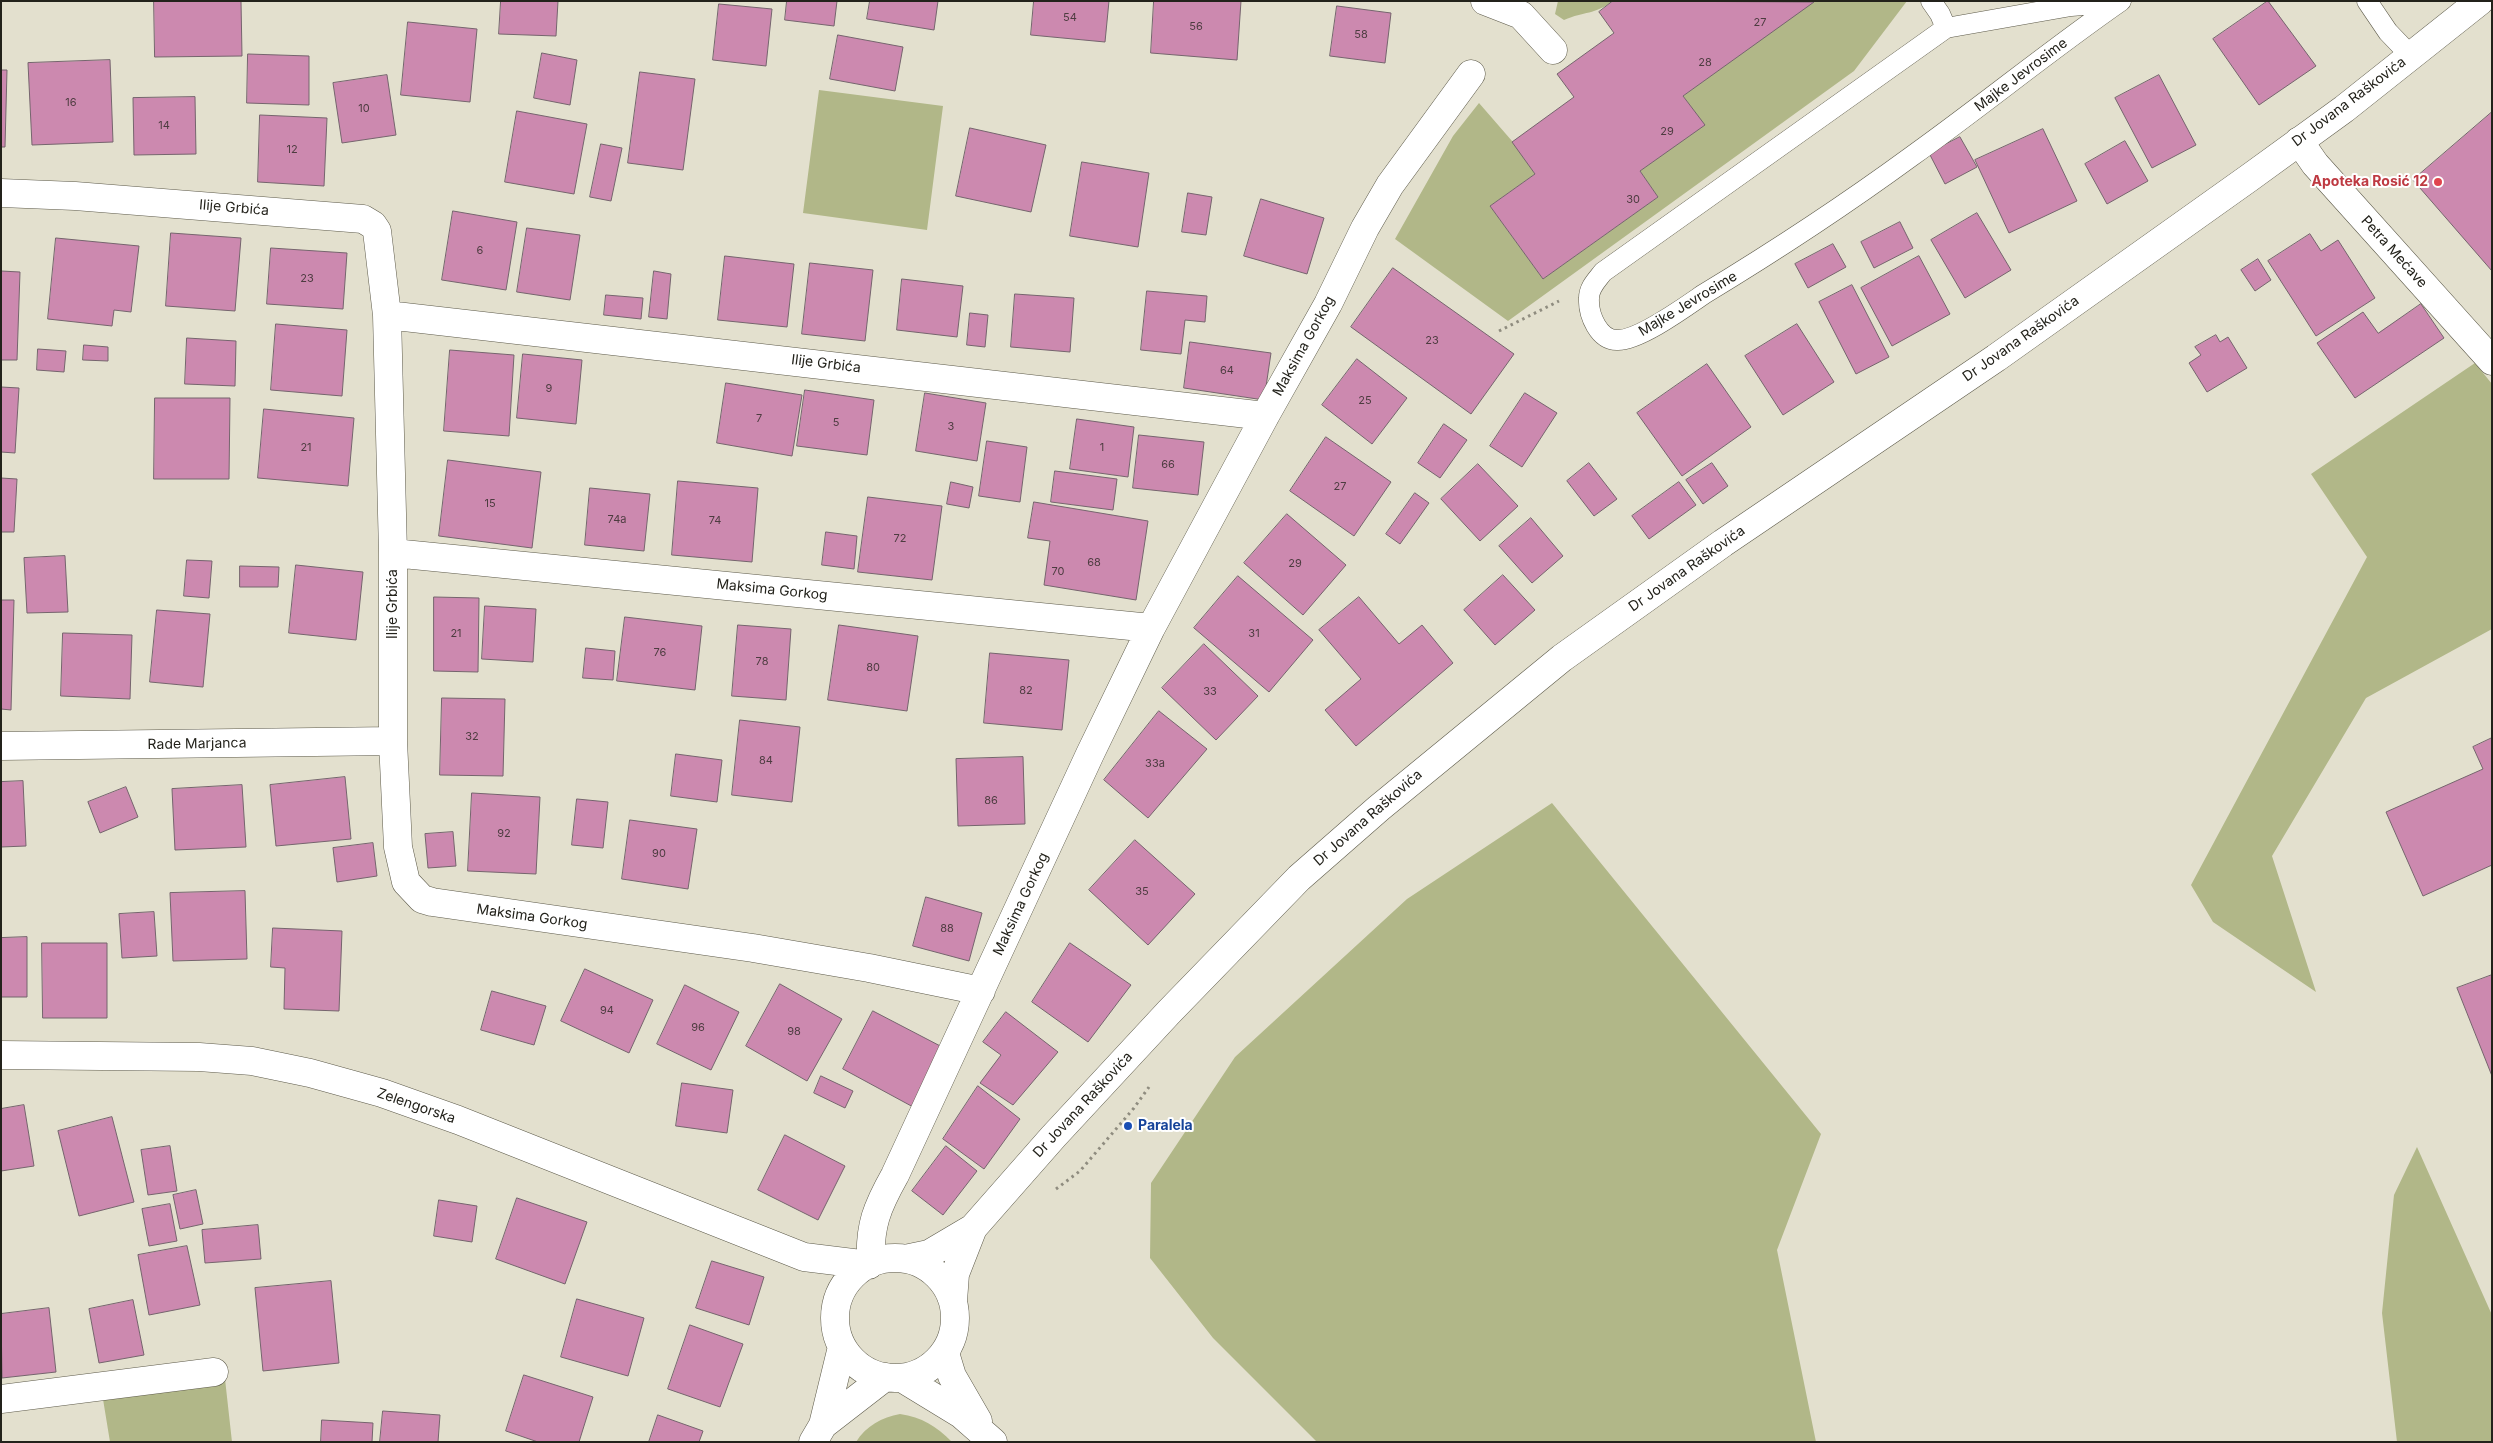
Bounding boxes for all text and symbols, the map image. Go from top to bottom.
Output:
house number: 54 [1063,11,1077,25]
house number: 27 [1754,16,1766,30]
house number: 56 [1189,20,1203,34]
house number: 58 [1354,28,1368,42]
street label: Majke Jevrosime [1971,35,2071,115]
street label: Dr Jovana Raškovića [2289,54,2409,150]
house number: 28 [1698,56,1712,70]
house number: 16 [65,96,77,110]
house number: 10 [358,102,370,116]
house number: 14 [158,119,170,133]
house number: 29 [1660,125,1674,139]
house number: 12 [286,143,298,157]
place label: Apoteka Rosić 12 [2312,174,2428,190]
marker: Apoteka Rosić 12 [2432,176,2444,188]
house number: 30 [1626,193,1640,207]
street label: Ilije Grbića [198,197,270,219]
street label: Petra Mećave [2357,213,2431,291]
house number: 6 [477,244,483,258]
street label: Majke Jevrosime [1636,268,1740,340]
house number: 23 [300,272,314,286]
street label: Maksima Gorkog [1270,293,1338,399]
street label: Dr Jovana Raškovića [1960,293,2082,385]
house number: 23 [1425,334,1439,348]
street label: Ilije Grbića [790,351,862,377]
house number: 64 [1220,364,1234,378]
house number: 9 [546,382,552,396]
house number: 25 [1358,394,1372,408]
house number: 7 [756,412,762,426]
house number: 5 [833,416,839,430]
house number: 3 [948,420,954,434]
house number: 21 [300,441,312,455]
house number: 1 [1100,441,1104,455]
house number: 66 [1161,458,1175,472]
house number: 27 [1334,480,1346,494]
house number: 15 [484,497,496,511]
house number: 74а [608,513,626,527]
house number: 74 [709,514,721,528]
street label: Dr Jovana Raškovića [1626,523,1748,615]
house number: 72 [894,532,906,546]
house number: 68 [1087,556,1101,570]
house number: 29 [1288,557,1302,571]
house number: 70 [1052,565,1064,579]
street label: Ilije Grbića [385,569,401,639]
street label: Maksima Gorkog [716,576,828,604]
house number: 21 [450,627,462,641]
house number: 31 [1248,627,1260,641]
house number: 76 [654,646,666,660]
house number: 78 [756,655,768,669]
house number: 80 [866,661,880,675]
house number: 82 [1019,684,1033,698]
house number: 33 [1203,685,1217,699]
house number: 32 [465,730,479,744]
street label: Rade Marjanca [147,735,247,753]
house number: 84 [759,754,773,768]
house number: 33a [1145,757,1165,771]
street label: Dr Jovana Raškovića [1310,766,1426,870]
house number: 86 [984,794,998,808]
house number: 92 [497,827,511,841]
house number: 90 [652,847,666,861]
street label: Maksima Gorkog [990,850,1052,958]
house number: 35 [1135,885,1149,899]
street label: Maksima Gorkog [476,901,588,933]
house number: 88 [940,922,954,936]
house number: 94 [600,1004,614,1018]
house number: 96 [691,1021,705,1035]
house number: 98 [787,1025,801,1039]
street label: Dr Jovana Raškovića [1030,1049,1136,1161]
street label: Zelengorska [375,1085,457,1127]
place label: Paralela [1138,1118,1193,1134]
marker: Paralela [1122,1120,1134,1132]

